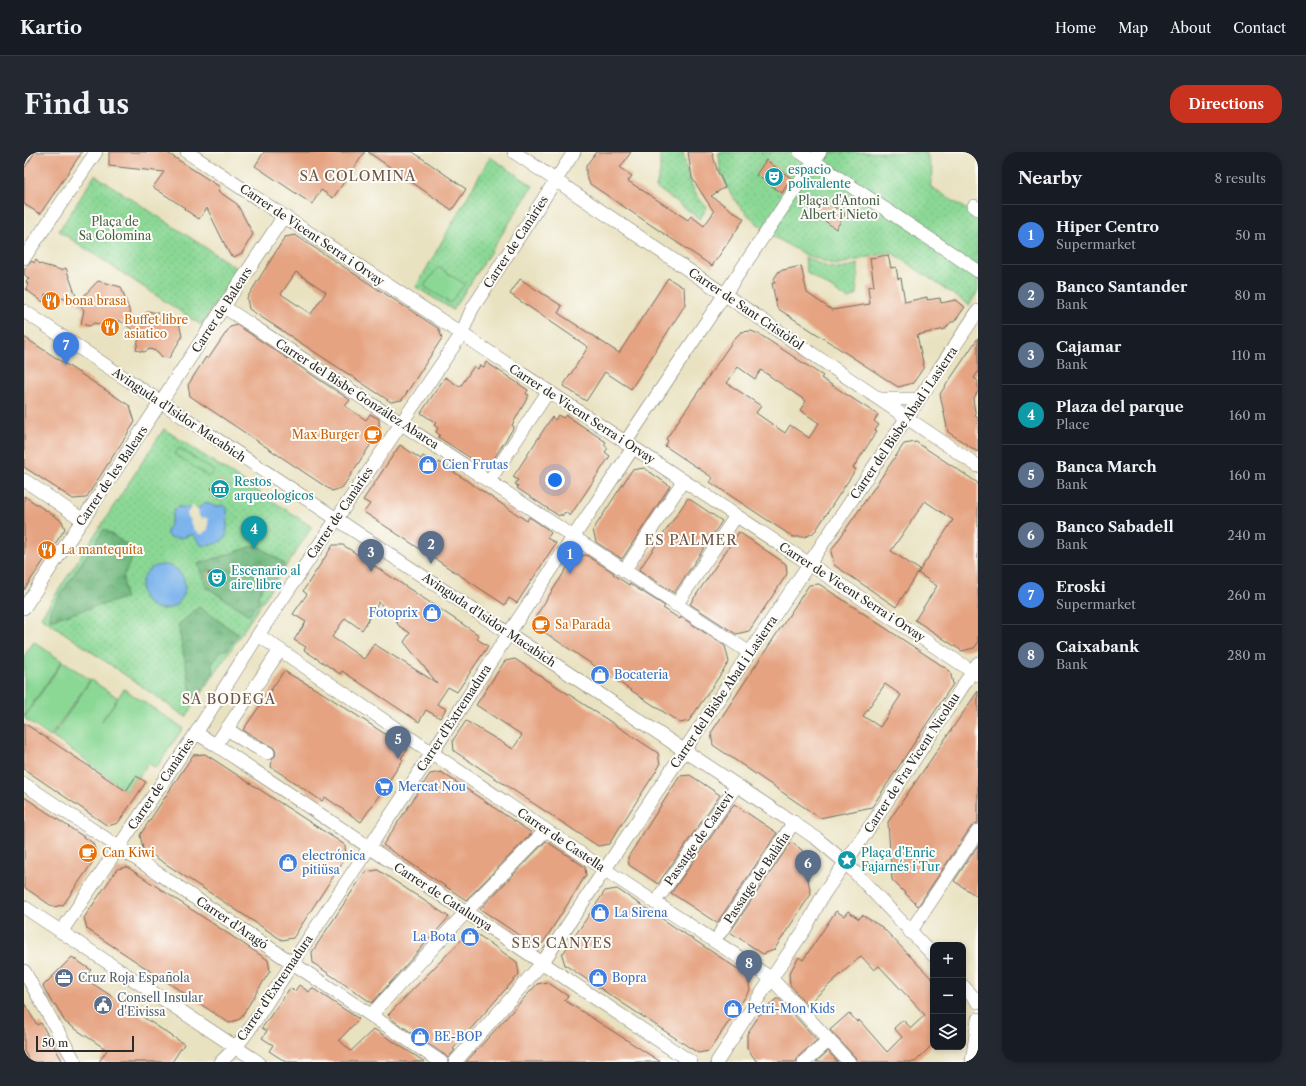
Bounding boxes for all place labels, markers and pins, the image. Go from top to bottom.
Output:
place label: espacio polivalente [788,162,851,191]
theatre icon: espacio polivalente [763,166,785,188]
restaurant icon: bona brasa [40,290,62,312]
place label: bona brasa [65,293,127,308]
place label: Buffet libre asiatico [124,312,188,341]
restaurant icon: Buffet libre asiatico [99,316,121,338]
pin: 7 [53,332,79,365]
cafe icon: Max Burger [362,424,384,446]
place label: Max Burger [292,427,359,442]
shop icon: Cien Frutas [417,454,439,476]
place label: Cien Frutas [442,457,508,472]
place label: Restos arqueologicos [234,474,314,503]
museum icon: Restos arqueologicos [209,478,231,500]
pin: 4 [241,516,267,549]
pin: 2 [418,531,444,564]
restaurant icon: La mantequita [36,539,58,561]
pin: 3 [358,539,384,572]
pin: 1 [557,541,583,574]
place label: La mantequita [61,542,144,557]
place label: Escenario al aire libre [231,563,301,592]
theatre icon: Escenario al aire libre [206,567,228,589]
shop icon: Fotoprix [421,602,443,624]
place label: Fotoprix [369,605,418,620]
cafe icon: Sa Parada [530,614,552,636]
place label: Sa Parada [555,617,611,632]
shop icon: Bocateria [589,664,611,686]
place label: Bocateria [614,667,669,682]
pin: 5 [385,726,411,759]
supermarket icon: Mercat Nou [373,776,395,798]
place label: Mercat Nou [398,779,466,794]
cafe icon: Can Kiwi [77,842,99,864]
place label: Can Kiwi [102,845,155,860]
place label: Plaça d'Enric Fajarnés i Tur [861,845,940,874]
place label: electrónica pitiüsa [302,848,366,877]
place icon: Plaça d'Enric Fajarnés i Tur [836,849,858,871]
pin: 6 [795,850,821,883]
shop icon: electrónica pitiüsa [277,852,299,874]
shop icon: La Sirena [589,902,611,924]
place label: La Sirena [614,905,668,920]
shop icon: La Bota [459,926,481,948]
place label: La Bota [412,929,457,944]
pin: 8 [736,950,762,983]
office icon: Cruz Roja Española [53,967,75,989]
shop icon: Bopra [587,967,609,989]
place label: Cruz Roja Española [78,970,190,985]
place label: Bopra [612,970,647,985]
place label: Consell Insular d'Eivissa [117,990,203,1019]
public building icon: Consell Insular d'Eivissa [92,994,114,1016]
shop icon: Petri-Mon Kids [722,998,744,1020]
place label: Petri-Mon Kids [747,1001,835,1016]
shop icon: BE-BOP [409,1026,431,1048]
place label: BE-BOP [434,1029,482,1044]

